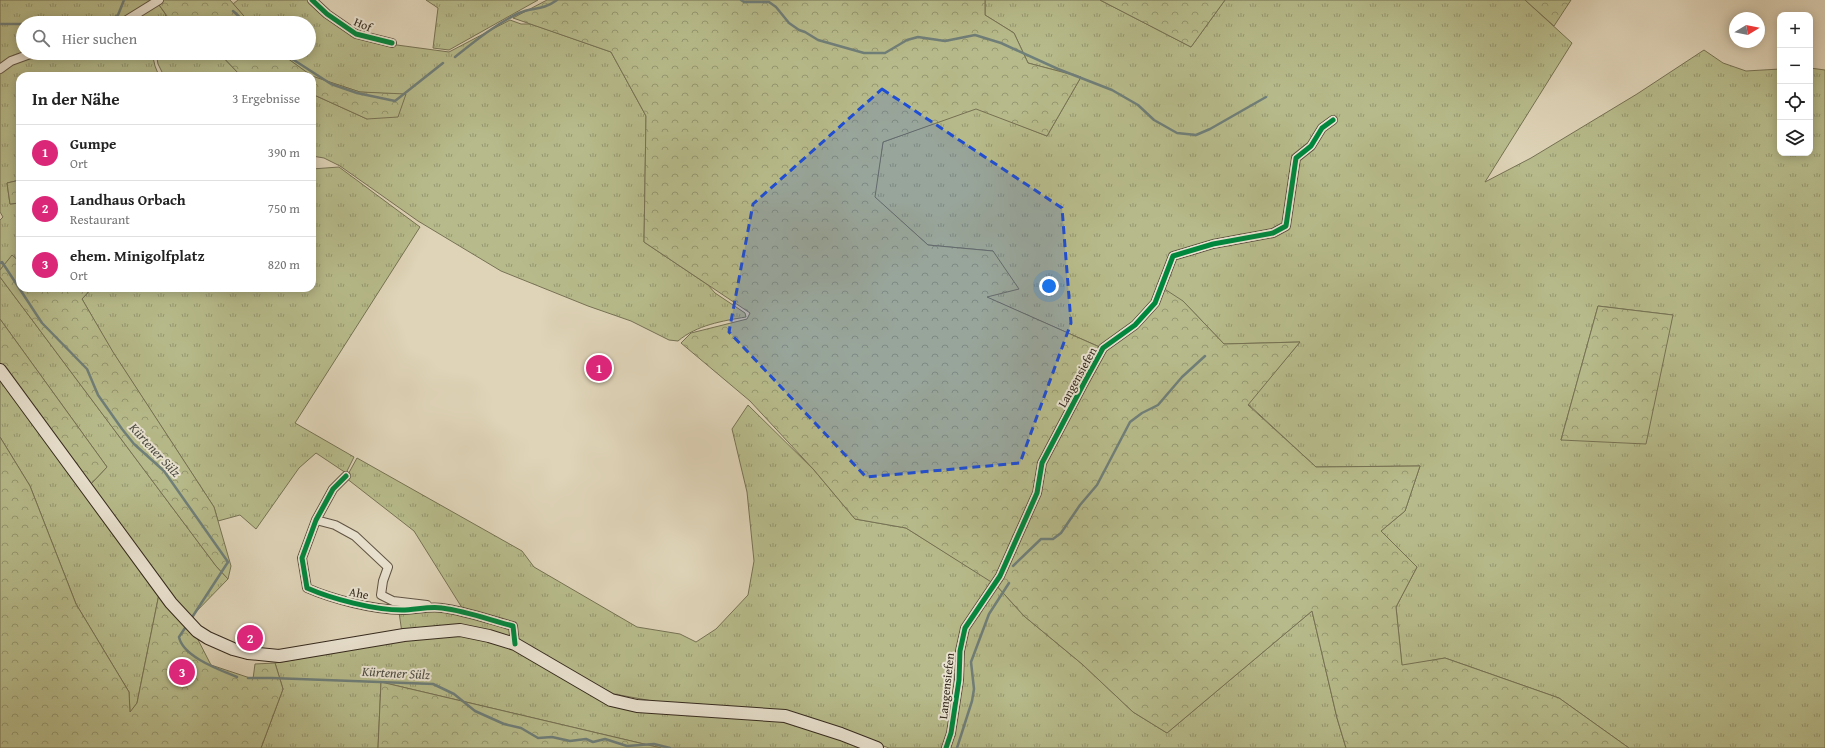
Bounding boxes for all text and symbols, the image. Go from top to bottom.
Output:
north arrow [1729,12,1765,48]
map controls [1777,12,1813,156]
button: + [1777,12,1813,48]
street label: Hof [351,13,376,36]
search box [16,16,316,60]
icon: search [30,27,52,49]
text: Hier suchen [62,28,137,49]
button: − [1777,48,1813,84]
button: locate [1777,84,1813,120]
text: In der Nähe [32,86,120,111]
text: 3 Ergebnisse [232,89,300,108]
button: layers [1777,120,1813,156]
text: Gumpe [70,133,116,154]
text: 1 [42,143,48,162]
text: 390 m [268,143,300,162]
text: Ort [70,154,88,173]
text: Landhaus Orbach [70,189,186,210]
text: 2 [42,199,48,218]
text: 750 m [268,199,300,218]
text: Restaurant [70,210,130,229]
text: ehem. Minigolfplatz [70,245,205,266]
text: 3 [42,255,48,274]
text: 820 m [268,255,300,274]
text: Ort [70,266,88,285]
your location [1039,276,1059,296]
street label: Langensiefen [1053,344,1101,410]
pin: 1 [586,353,612,383]
water label: Kürtener Sülz [124,418,185,481]
street label: Ahe [348,583,371,603]
pin: 2 [237,623,263,653]
street label: Langensiefen [934,652,958,720]
pin: 3 [169,657,195,687]
water label: Kürtener Sülz [361,662,430,684]

